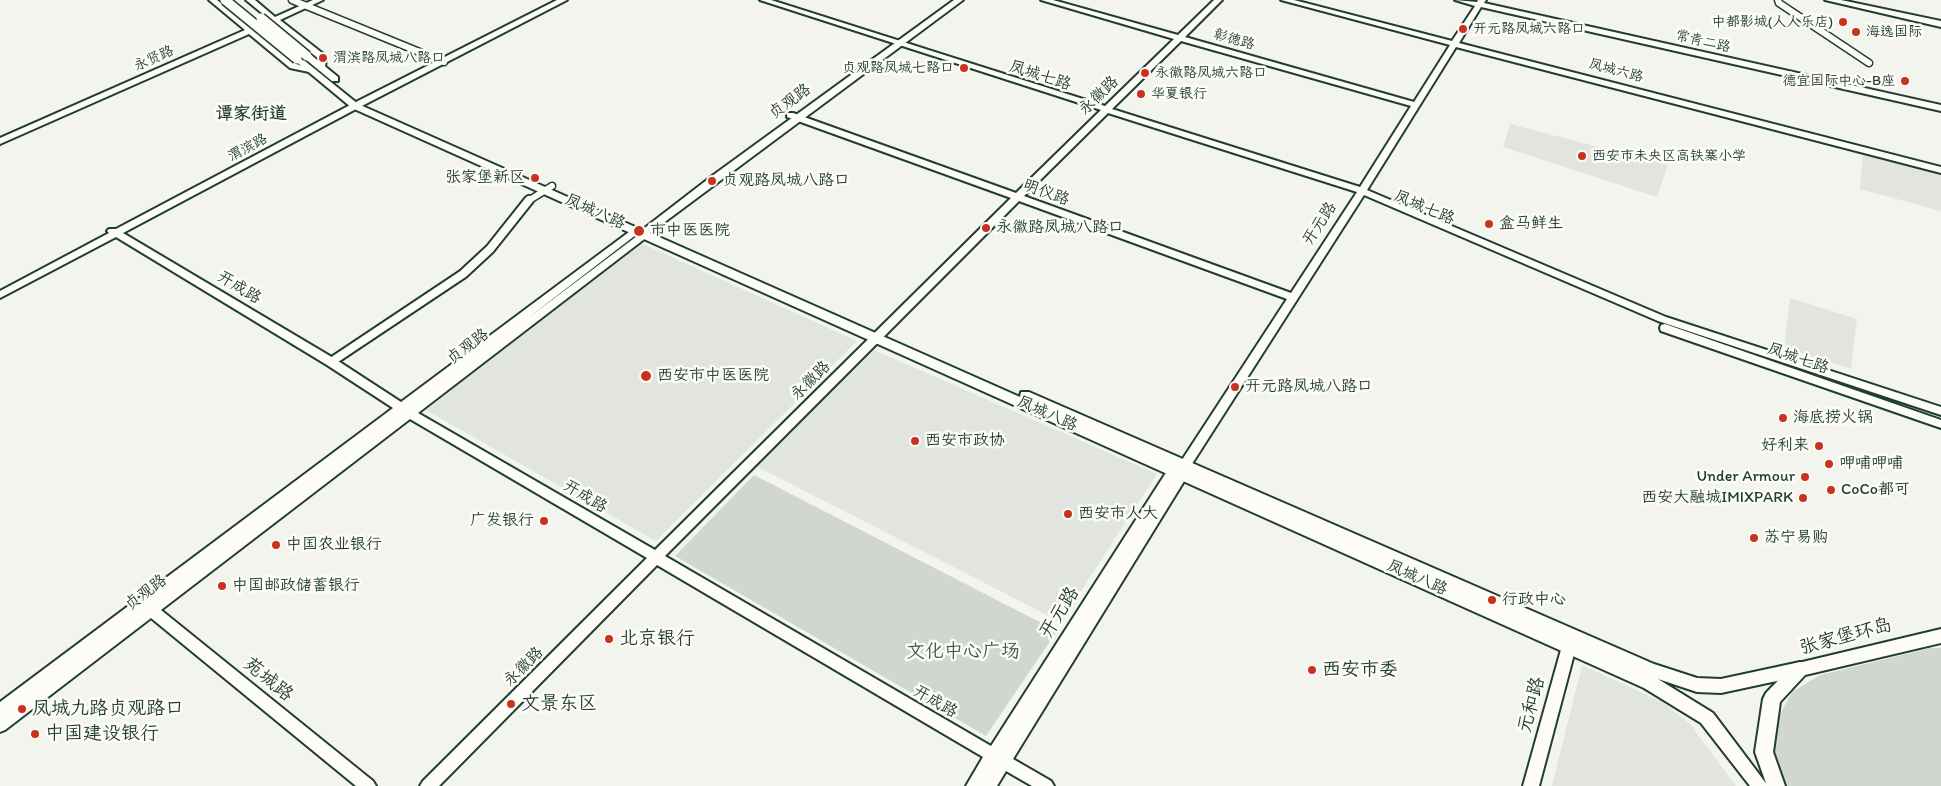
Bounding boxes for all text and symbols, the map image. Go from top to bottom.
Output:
place label: 中都影城(人人乐店) [1712,14,1833,30]
marker: 中都影城(人人乐店) [1837,16,1849,28]
place label: 开元路凤城六路口 [1473,21,1585,37]
marker: 开元路凤城六路口 [1457,23,1469,35]
place label: 海逸国际 [1866,24,1922,40]
street label: 彰德路 [1211,26,1257,54]
marker: 海逸国际 [1850,26,1862,38]
street label: 常青二路 [1674,28,1732,56]
street label: 永贤路 [131,43,177,75]
place label: 渭滨路凤城八路口 [333,50,445,66]
marker: 渭滨路凤城八路口 [317,52,329,64]
street label: 凤城六路 [1587,56,1645,86]
street label: 凤城七路 [1007,57,1073,95]
place label: 贞观路凤城七路口 [842,60,954,76]
marker: 贞观路凤城七路口 [958,62,970,74]
place label: 永徽路凤城六路口 [1155,65,1267,81]
marker: 永徽路凤城六路口 [1139,67,1151,79]
street label: 永徽路 [1075,72,1123,120]
place label: 德宜国际中心-B座 [1782,73,1895,89]
marker: 德宜国际中心-B座 [1899,75,1911,87]
street label: 贞观路 [765,80,815,124]
place label: 华夏银行 [1151,86,1207,102]
marker: 华夏银行 [1135,88,1147,100]
district label: 谭家街道 [215,103,287,125]
street label: 渭滨路 [226,131,270,165]
place label: 西安市未央区高铁寨小学 [1592,148,1746,164]
marker: 西安市未央区高铁寨小学 [1576,150,1588,162]
place label: 张家堡新区 [445,168,525,188]
place label: 贞观路凤城八路口 [722,171,850,191]
marker: 张家堡新区 [529,172,541,184]
marker: 贞观路凤城八路口 [706,175,718,187]
street label: 明仪路 [1020,176,1072,210]
street label: 凤城七路 [1391,187,1457,229]
street label: 凤城八路 [562,190,628,234]
street label: 开元路 [1299,199,1341,249]
place label: 盒马鲜生 [1499,214,1563,234]
place label: 永徽路凤城八路口 [996,218,1124,238]
marker: 盒马鲜生 [1483,218,1495,230]
place label: 市中医医院 [650,221,730,241]
marker: 永徽路凤城八路口 [980,222,992,234]
marker: 市中医医院 [632,224,646,238]
street label: 开成路 [213,267,265,309]
street label: 贞观路 [443,325,493,369]
street label: 凤城七路 [1765,340,1831,378]
street label: 永徽路 [787,357,835,405]
place label: 西安市中医医院 [657,366,769,386]
marker: 西安市中医医院 [639,369,653,383]
place label: 开元路凤城八路口 [1245,377,1373,397]
marker: 开元路凤城八路口 [1229,381,1241,393]
street label: 凤城八路 [1014,392,1080,436]
place label: 海底捞火锅 [1793,408,1873,428]
marker: 海底捞火锅 [1777,412,1789,424]
place label: 西安市政协 [925,431,1005,451]
marker: 西安市政协 [909,435,921,447]
place label: 好利来 [1761,436,1809,456]
marker: 好利来 [1813,440,1825,452]
place label: 呷哺呷哺 [1839,454,1903,474]
marker: 呷哺呷哺 [1823,458,1835,470]
place label: Under Armour [1696,467,1795,487]
marker: Under Armour [1799,471,1811,483]
street label: 开成路 [559,476,611,518]
place label: CoCo都可 [1841,480,1910,500]
marker: CoCo都可 [1825,484,1837,496]
place label: 西安大融城IMIXPARK [1641,488,1793,508]
marker: 西安大融城IMIXPARK [1797,492,1809,504]
place label: 西安市人大 [1078,504,1158,524]
marker: 西安市人大 [1062,508,1074,520]
place label: 广发银行 [470,511,534,531]
marker: 广发银行 [538,515,550,527]
place label: 苏宁易购 [1764,528,1828,548]
marker: 苏宁易购 [1748,532,1760,544]
place label: 中国农业银行 [286,535,382,555]
marker: 中国农业银行 [270,539,282,551]
street label: 凤城八路 [1384,556,1450,600]
street label: 贞观路 [121,571,171,615]
place label: 中国邮政储蓄银行 [232,576,360,596]
marker: 中国邮政储蓄银行 [216,580,228,592]
street label: 开元路 [1035,583,1085,643]
place label: 行政中心 [1502,590,1566,610]
marker: 行政中心 [1486,594,1498,606]
street label: 张家堡环岛 [1797,614,1895,660]
place label: 北京银行 [619,628,695,650]
marker: 北京银行 [603,633,615,645]
park label: 文化中心广场 [906,641,1020,663]
street label: 永徽路 [500,643,548,691]
street label: 苑城路 [239,653,297,707]
place label: 西安市委 [1322,659,1398,681]
marker: 西安市委 [1306,664,1318,676]
street label: 元和路 [1514,675,1550,735]
street label: 开成路 [909,682,961,722]
place label: 文景东区 [521,693,597,715]
place label: 凤城九路贞观路口 [32,698,184,720]
marker: 文景东区 [505,698,517,710]
marker: 凤城九路贞观路口 [16,703,28,715]
place label: 中国建设银行 [45,723,159,745]
marker: 中国建设银行 [29,728,41,740]

